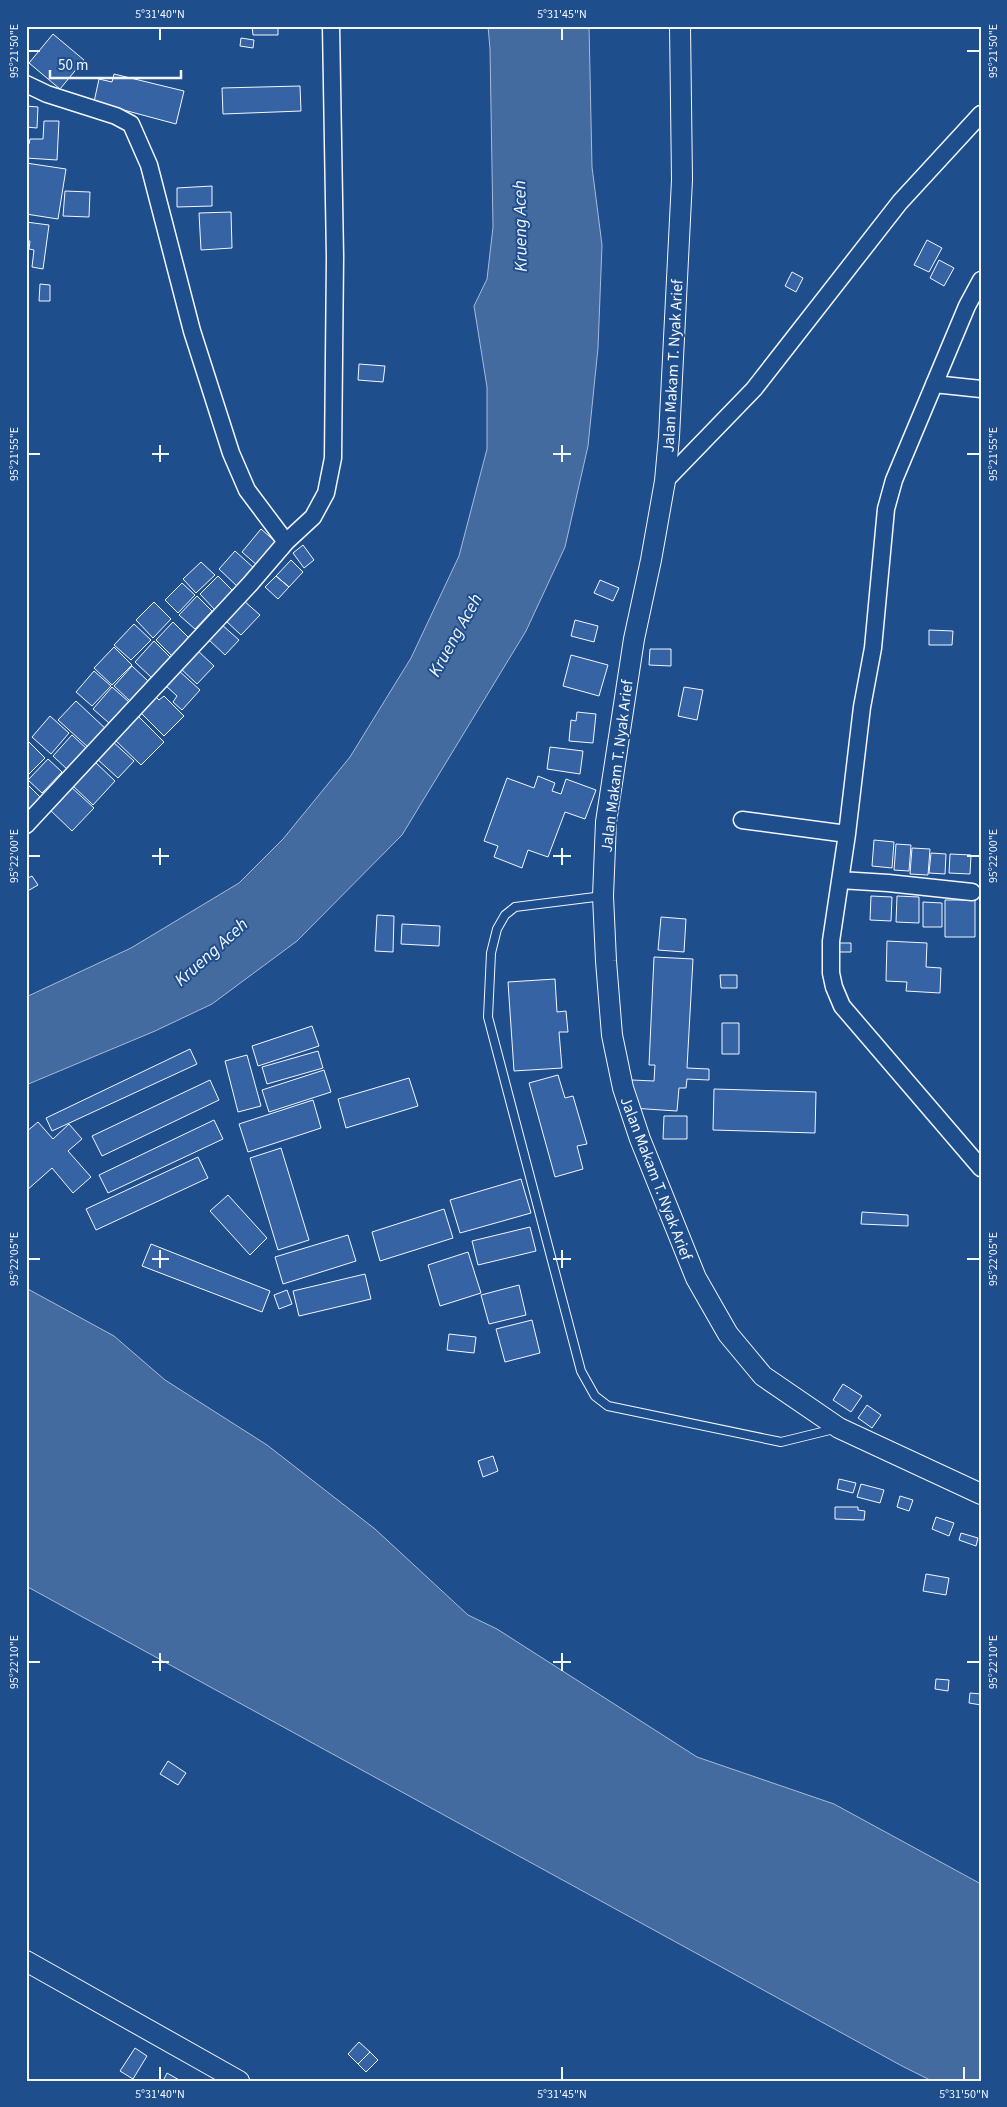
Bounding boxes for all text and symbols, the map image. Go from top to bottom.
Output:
text: 5°31'40"N [135,6,185,23]
text: 5°31'45"N [537,6,587,23]
text: 95°21'50"E [6,24,23,78]
text: 95°21'50"E [985,24,1002,78]
scale bar [50,48,181,80]
text: 50 m [58,55,88,76]
water label: Krueng Aceh [507,180,534,272]
street label: Jalan Makam T. Nyak Arief [657,278,689,453]
text: 95°21'55"E [6,427,23,481]
text: 95°21'55"E [985,427,1002,481]
water label: Krueng Aceh [422,589,489,681]
street label: Jalan Makam T. Nyak Arief [596,677,639,853]
text: 95°22'00"E [6,829,23,883]
text: 95°22'00"E [985,829,1002,883]
water label: Krueng Aceh [169,912,254,992]
street label: Jalan Makam T. Nyak Arief [615,1094,698,1264]
text: 95°22'05"E [6,1232,23,1286]
text: 95°22'05"E [985,1232,1002,1286]
text: 95°22'10"E [6,1635,23,1689]
text: 95°22'10"E [985,1635,1002,1689]
text: 5°31'40"N [135,2086,185,2103]
text: 5°31'45"N [537,2086,587,2103]
text: 5°31'50"N [939,2086,989,2103]

